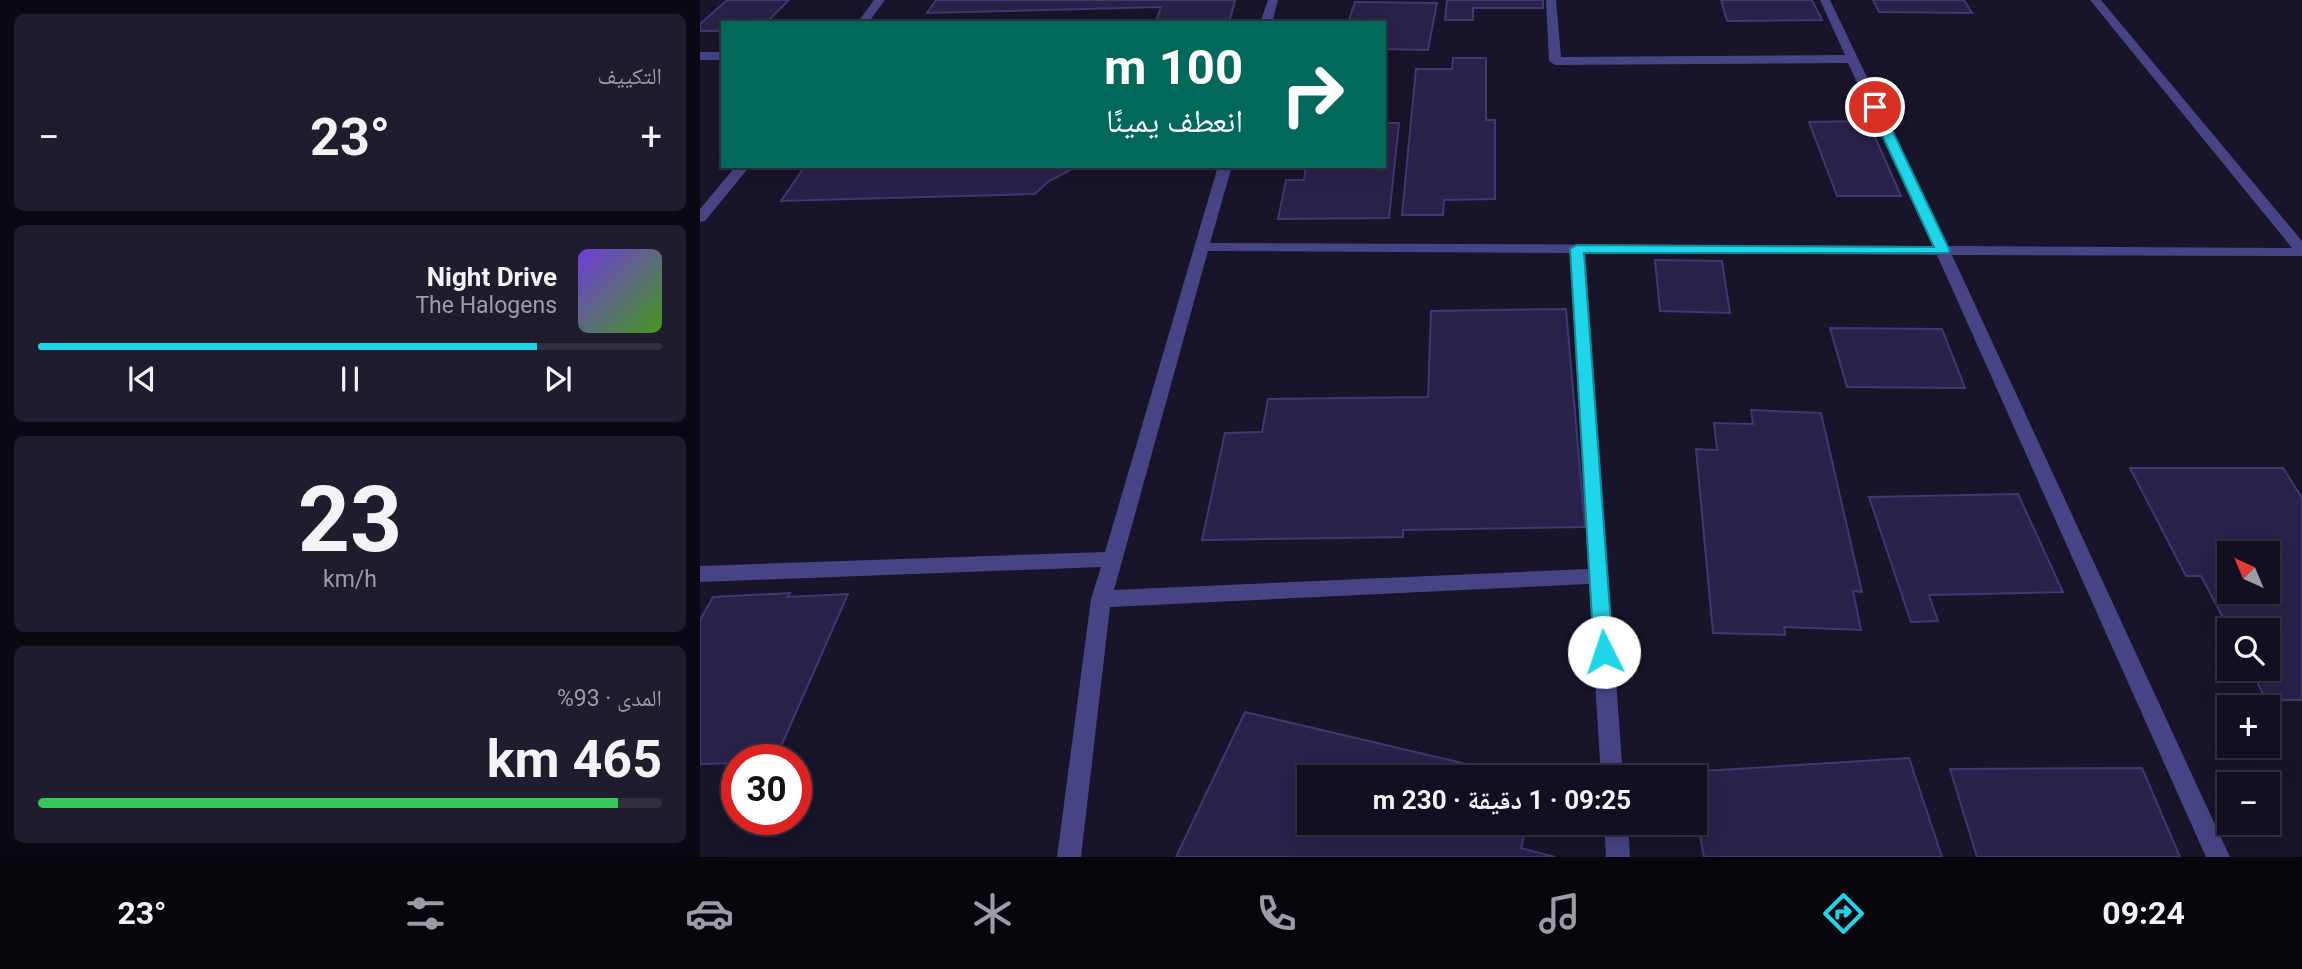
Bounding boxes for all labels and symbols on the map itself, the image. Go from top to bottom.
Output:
pin [1845,77,1905,137]
north arrow [2217,541,2280,604]
position arrow [1567,615,1641,689]
speed limit sign: 30 [721,744,812,835]

